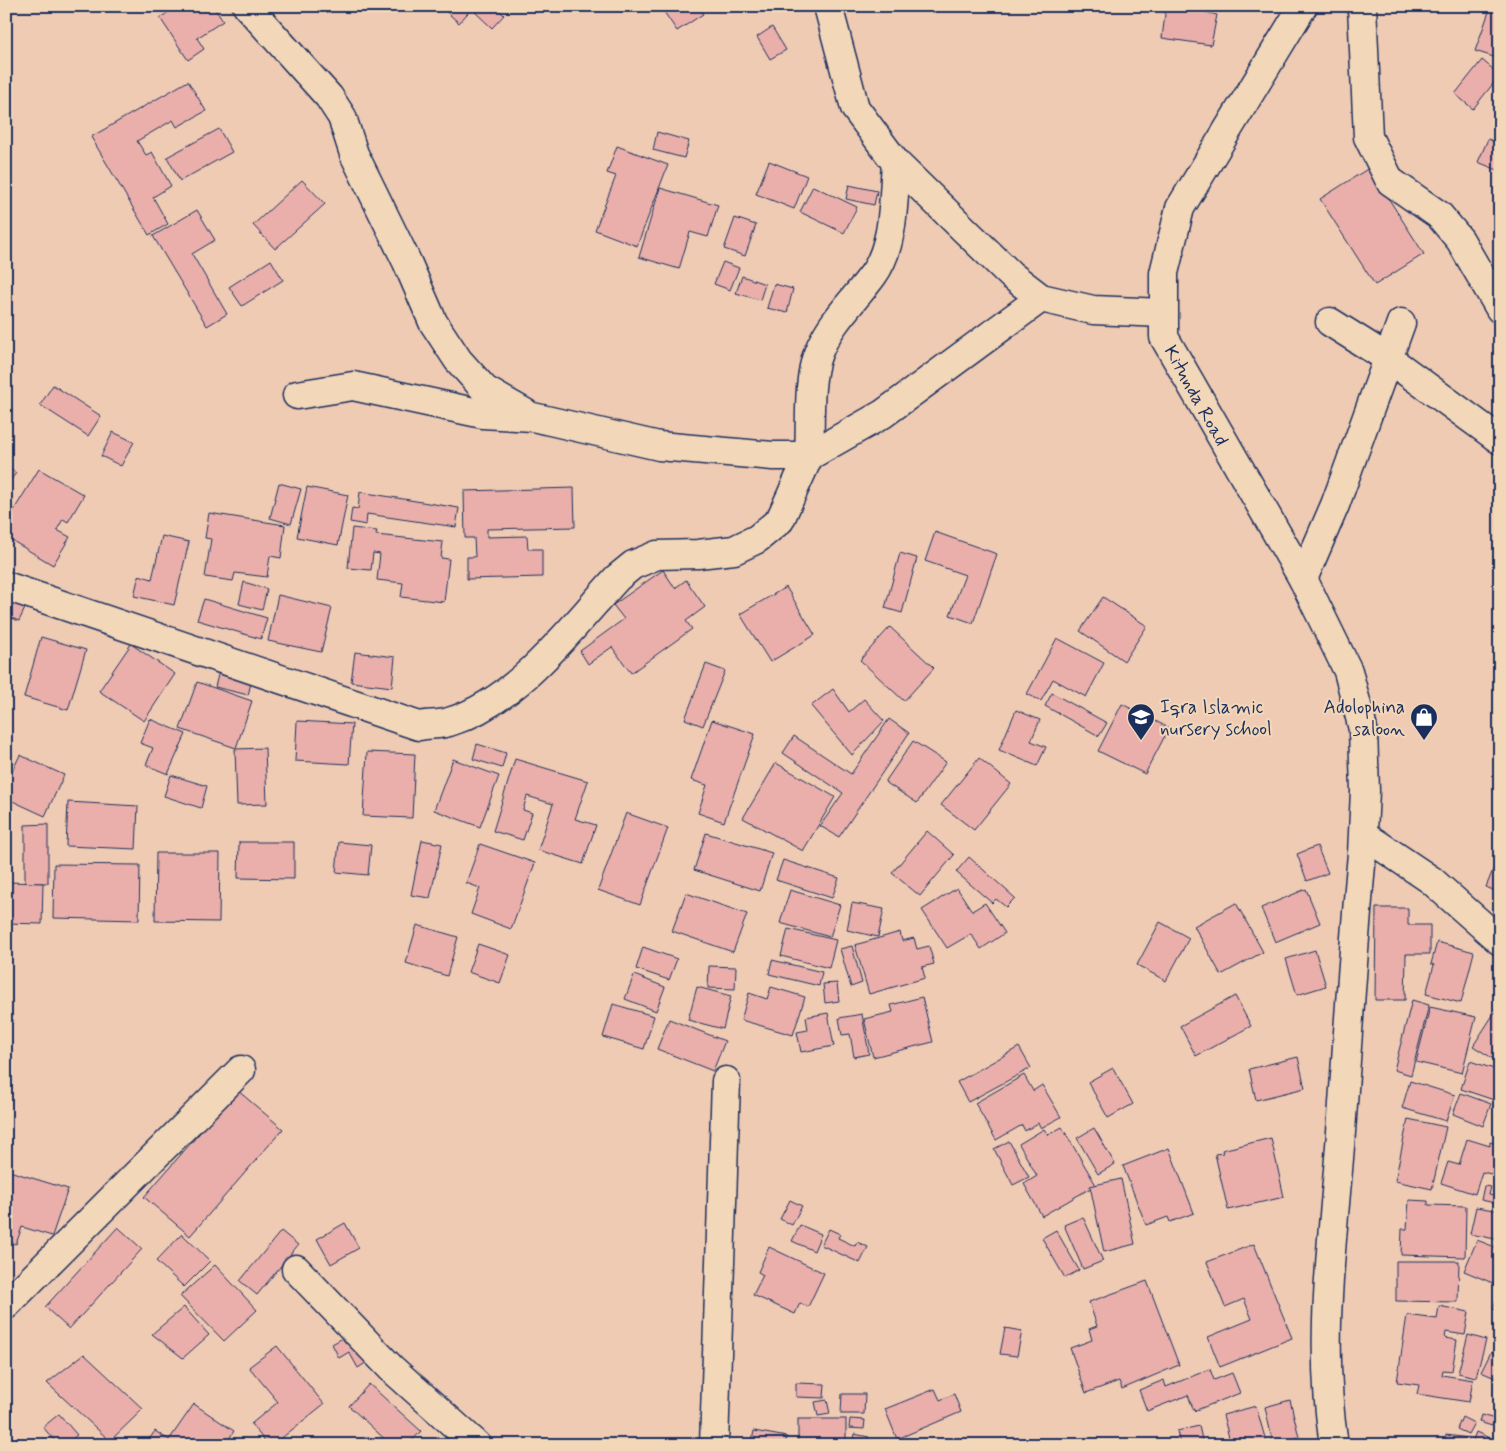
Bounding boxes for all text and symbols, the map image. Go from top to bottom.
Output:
street label: Kitunda Road [1158,341,1234,450]
place label: Iqra Islamic nursery school [1160,695,1272,742]
place label: Adolophina saloon [1323,695,1405,742]
school or university icon: Iqra Islamic nursery school [1126,702,1156,741]
shop icon: Adolophina saloon [1409,702,1439,741]

